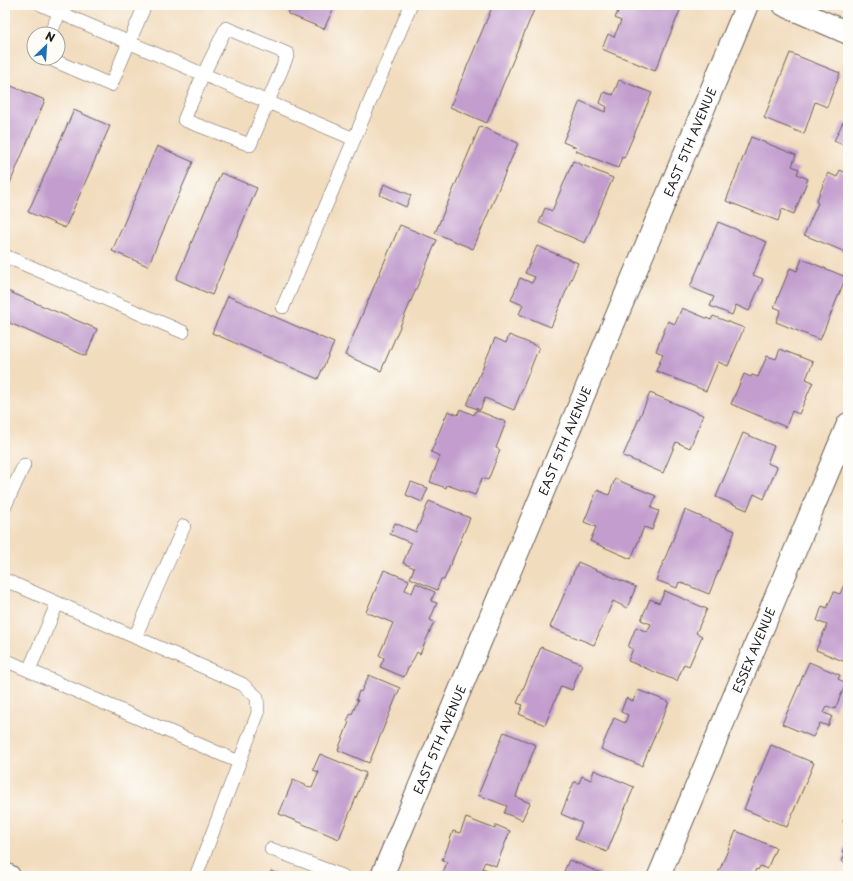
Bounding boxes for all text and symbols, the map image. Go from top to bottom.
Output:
north arrow [26,26,66,66]
text: N [43,27,58,46]
street label: EAST 5TH AVENUE [659,84,721,199]
street label: EAST 5TH AVENUE [534,383,595,498]
street label: ESSEX AVENUE [728,604,779,696]
street label: EAST 5TH AVENUE [408,682,470,797]

